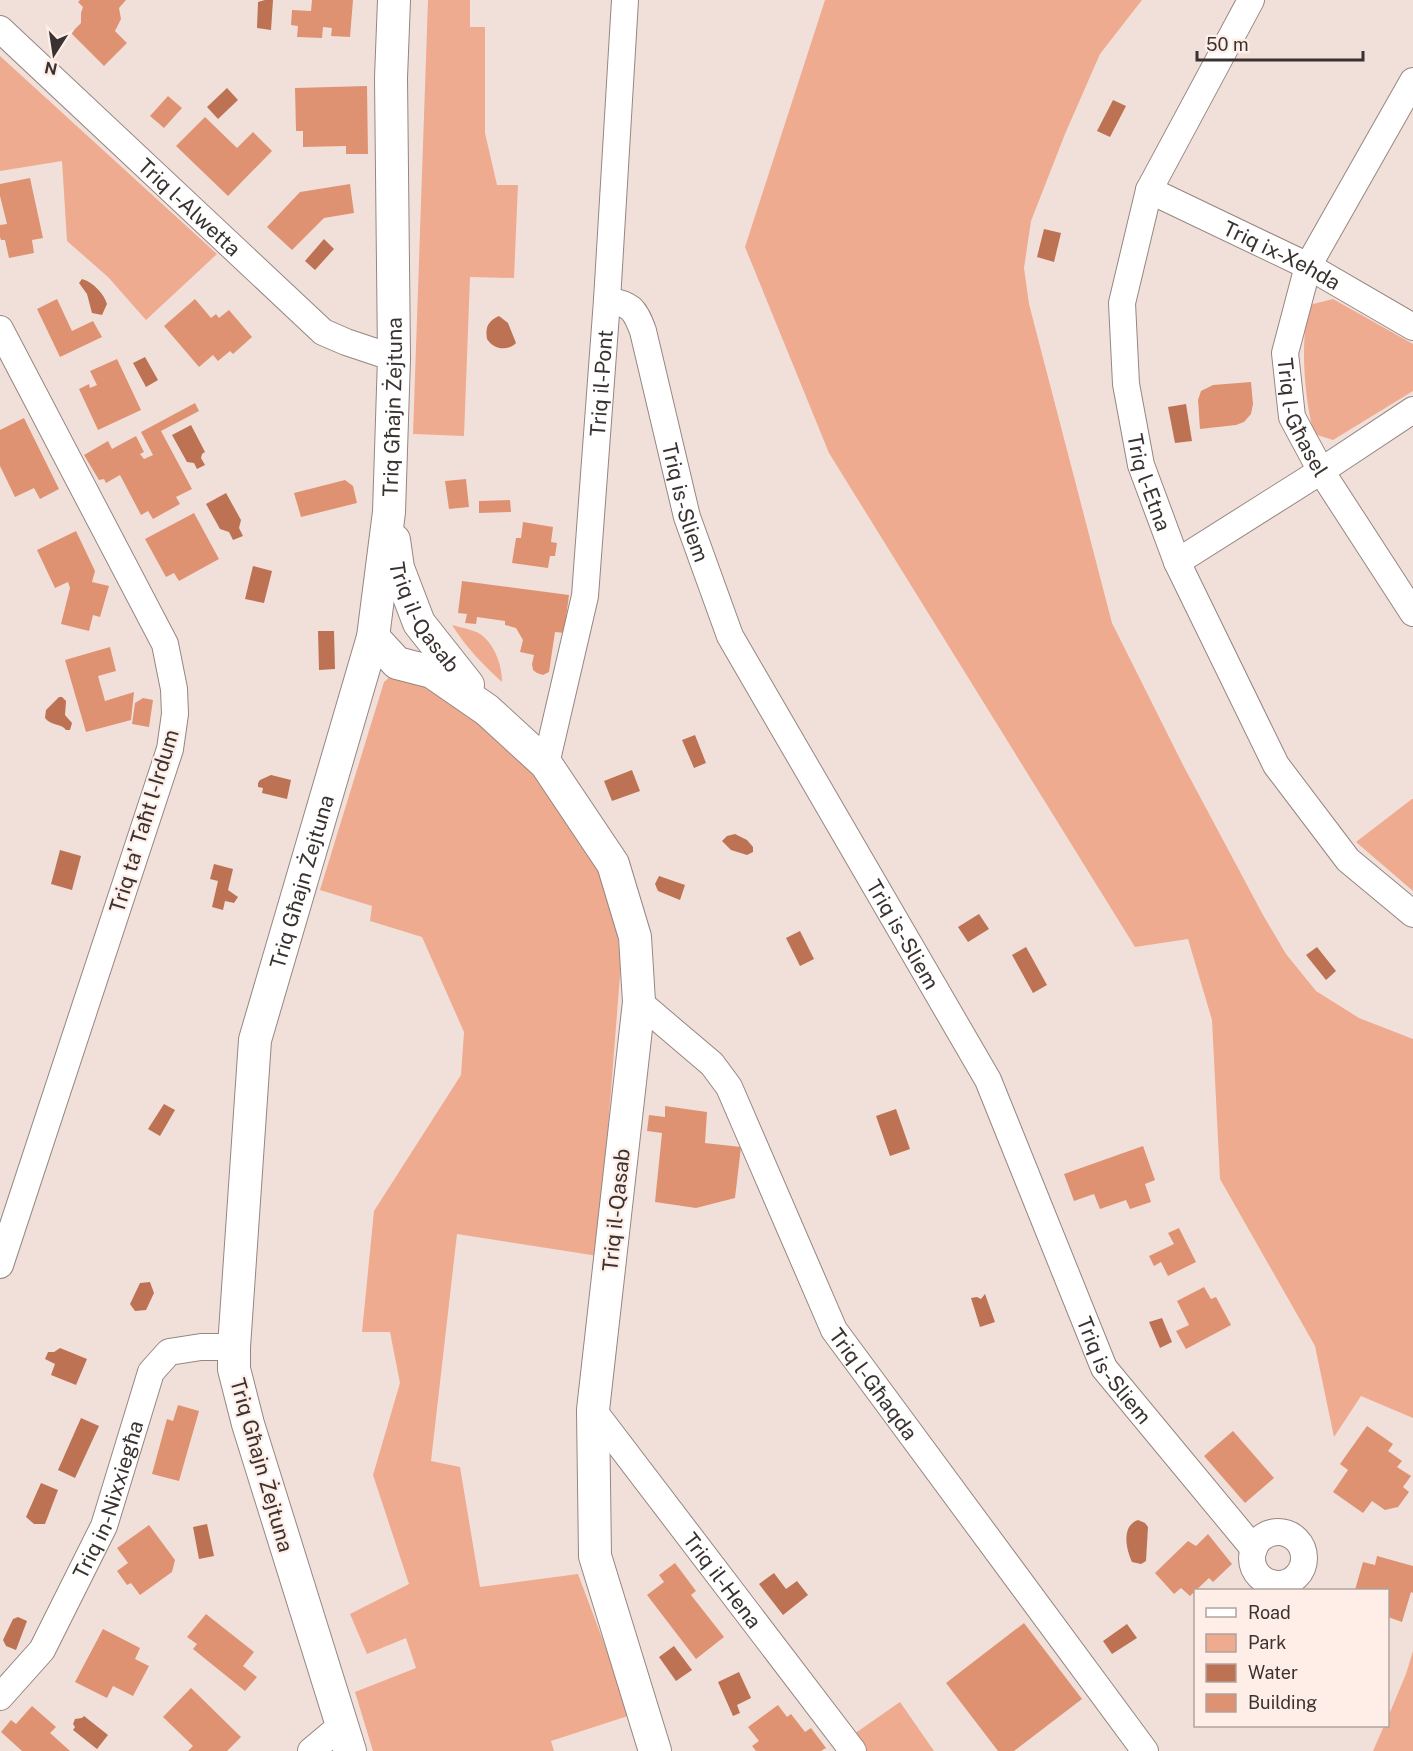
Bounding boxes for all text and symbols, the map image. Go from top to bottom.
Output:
north arrow [24,24,84,84]
scale bar [1197,24,1364,62]
text: 50 m [1206,34,1249,55]
text: N [43,58,59,79]
street label: Triq l-Alwetta [133,153,246,261]
street label: Triq ix-Xehda [1219,215,1345,295]
street label: Triq Għajn Żejtuna [377,317,407,497]
street label: Triq il-Pont [584,329,617,437]
street label: Triq l-Għasel [1273,356,1334,481]
street label: Triq l-Etna [1123,431,1177,534]
street label: Triq is-Sliem [657,440,715,565]
street label: Triq il-Qasab [385,560,465,677]
street label: Triq ta' Taħt l-Irdum [104,726,184,916]
street label: Triq Għajn Żejtuna [264,792,339,971]
street label: Triq is-Sliem [862,875,945,994]
street label: Triq il-Qasab [597,1147,635,1273]
street label: Triq is-Sliem [1072,1313,1157,1429]
street label: Triq l-Għaqda [824,1323,923,1445]
street label: Triq Għajn Żejtuna [225,1375,299,1555]
street label: Triq in-Nixxiegħa [67,1417,148,1583]
street label: Triq il-Hena [678,1527,767,1633]
legend [1194,1589,1389,1727]
text: Road [1248,1602,1291,1623]
text: Park [1248,1632,1286,1653]
text: Water [1248,1662,1298,1683]
text: Building [1248,1692,1317,1713]

